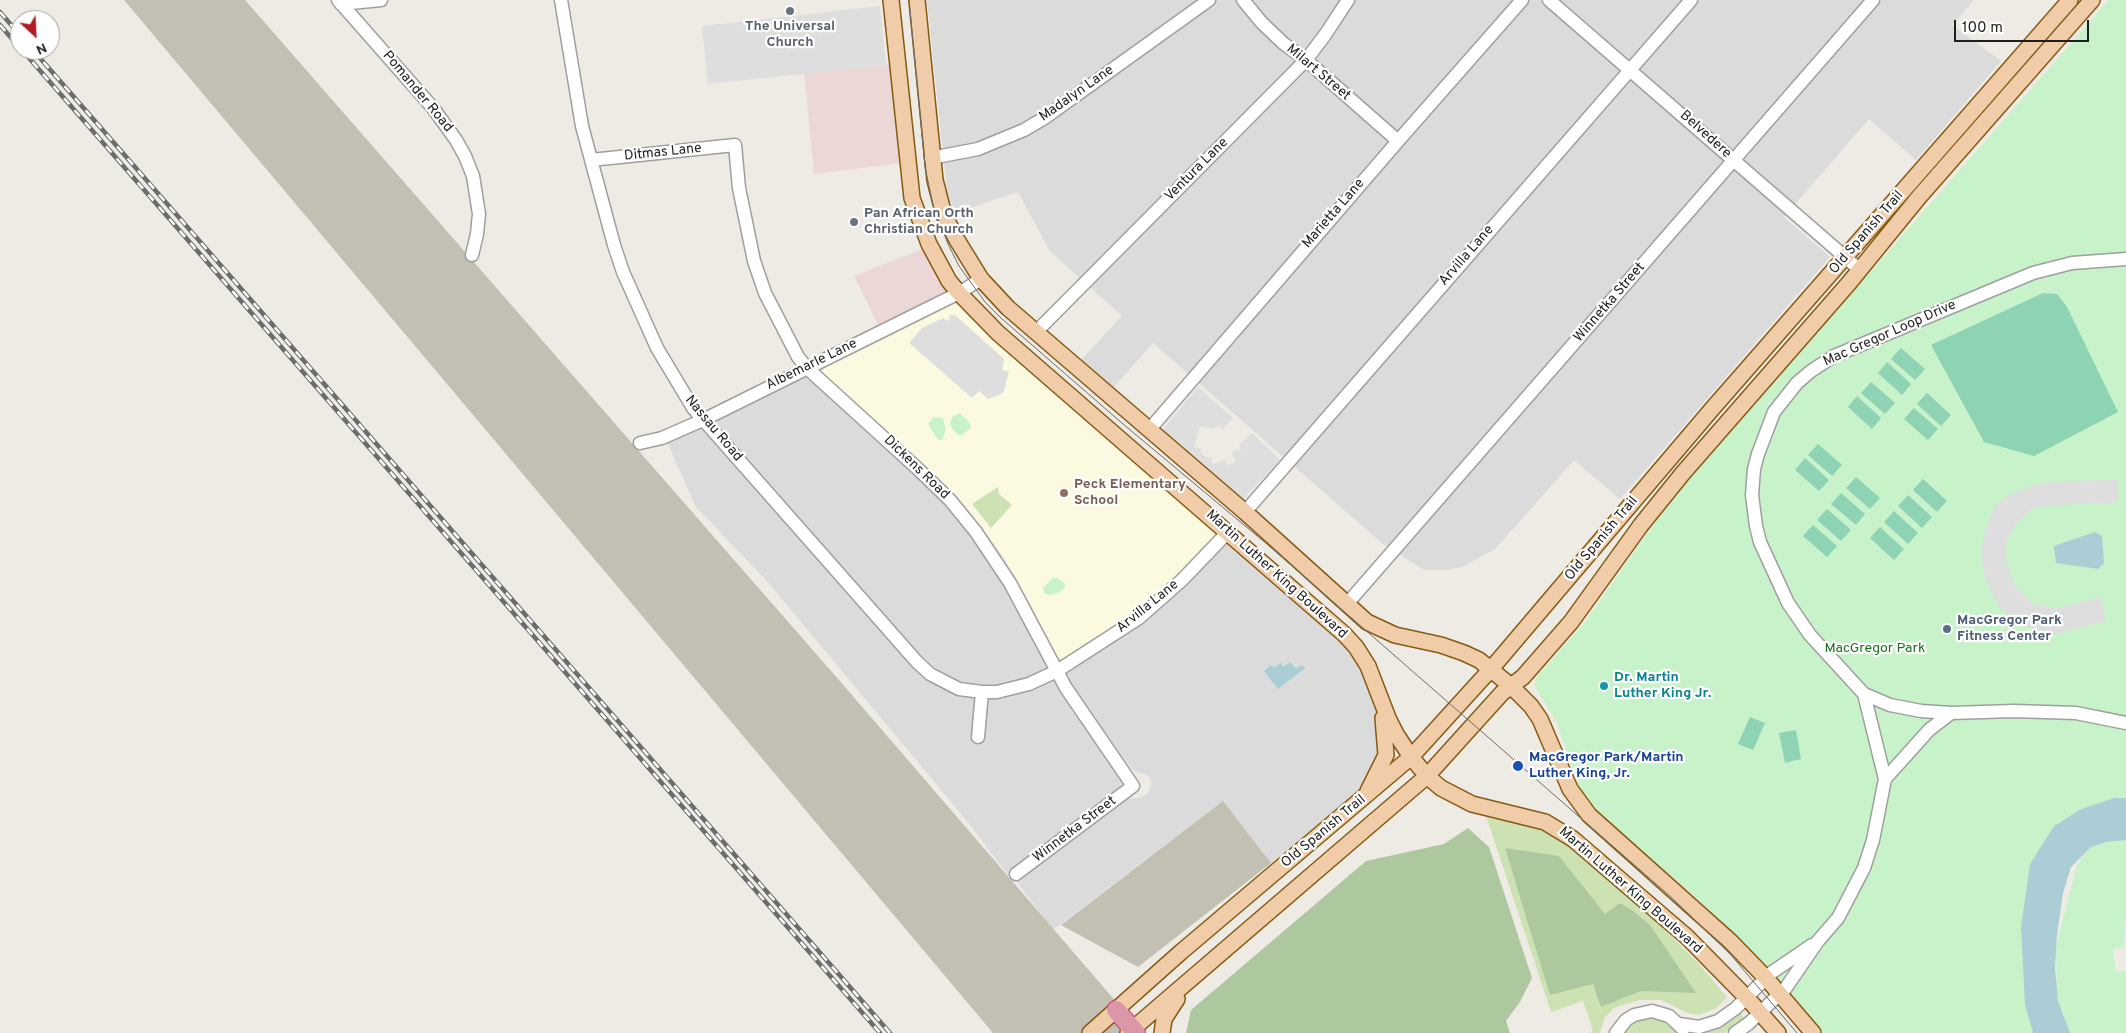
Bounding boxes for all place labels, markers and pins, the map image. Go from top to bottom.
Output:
marker: The Universal Church [784,5,796,17]
place label: The Universal Church [745,19,835,52]
place label: Pan African Orth Christian Church [864,206,974,238]
marker: Pan African Orth Christian Church [848,216,860,228]
place label: Peck Elementary School [1074,477,1186,510]
marker: Peck Elementary School [1058,487,1070,499]
place label: MacGregor Park Fitness Center [1957,613,2062,646]
marker: MacGregor Park Fitness Center [1941,623,1953,635]
place label: Dr. Martin Luther King Jr. [1614,670,1711,702]
marker: Dr. Martin Luther King Jr. [1598,680,1610,692]
place label: MacGregor Park/Martin Luther King, Jr. [1529,750,1684,782]
marker: MacGregor Park/Martin Luther King, Jr. [1511,759,1525,773]

